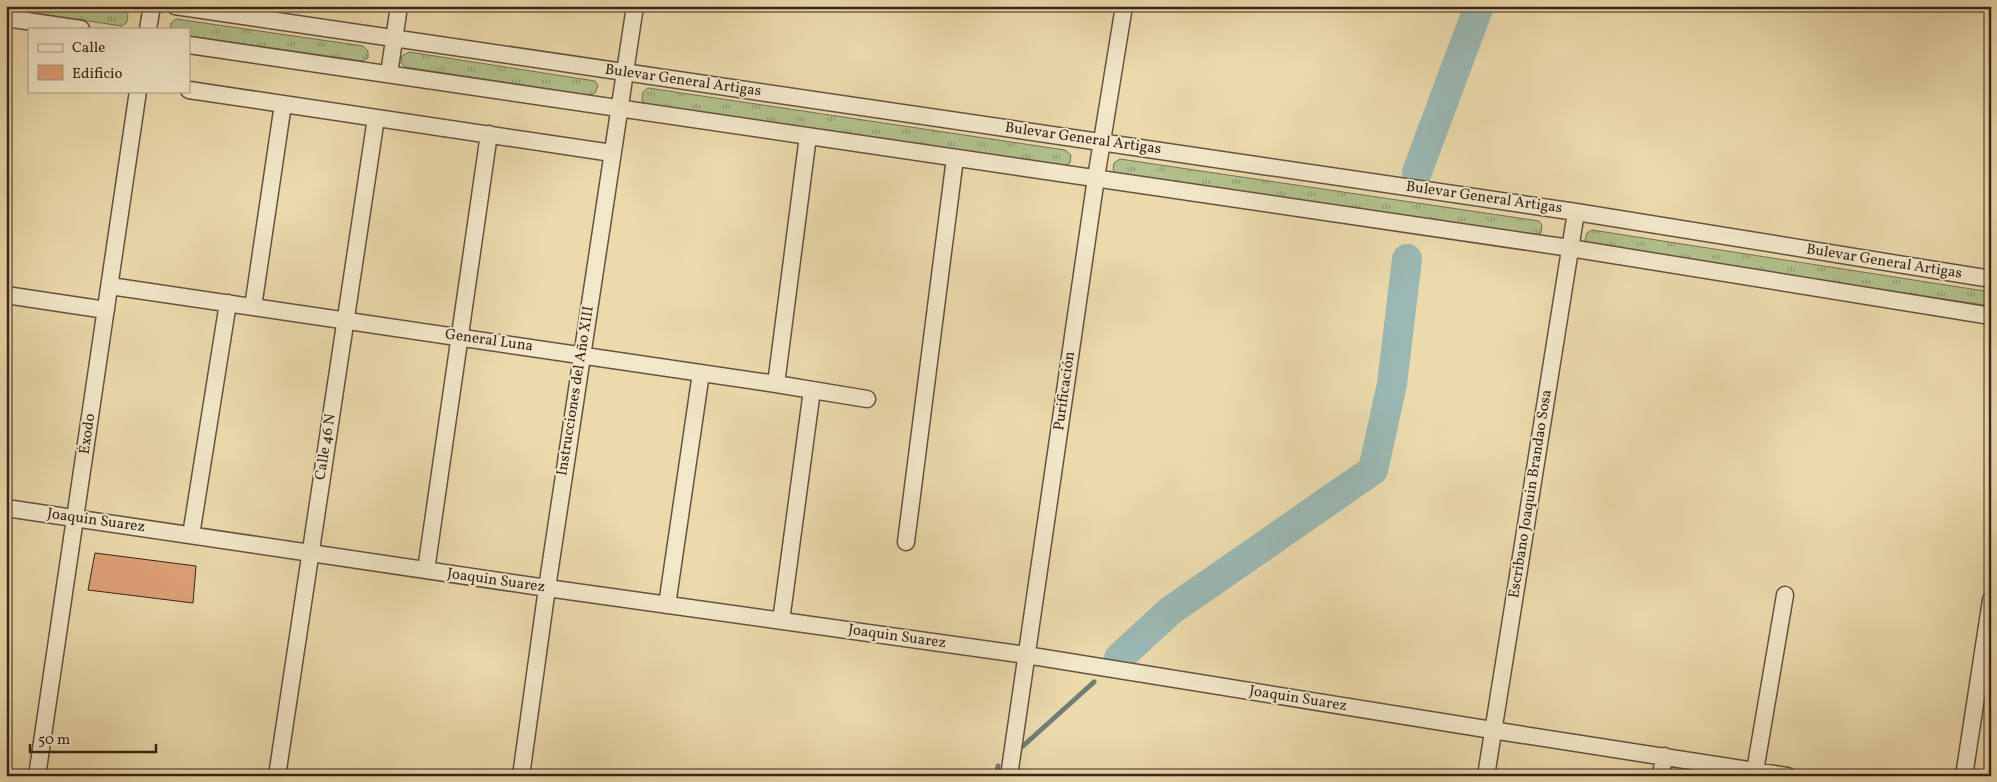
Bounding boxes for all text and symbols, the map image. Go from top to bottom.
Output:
legend [28,28,190,92]
text: Calle [72,38,105,59]
street label: Bulevar General Artigas [604,60,762,102]
text: Edificio [72,64,123,85]
street label: Bulevar General Artigas [1004,118,1162,160]
street label: Bulevar General Artigas [1405,177,1563,219]
street label: Bulevar General Artigas [1805,239,1963,285]
street label: Instrucciones del Año XIII [552,305,600,477]
street label: General Luna [444,324,534,358]
street label: Purificación [1049,350,1081,432]
street label: Escribano Joaquin Brandao Sosa [1504,388,1558,600]
street label: Éxodo [75,412,101,456]
street label: Calle 46 N [310,412,342,482]
street label: Joaquin Suarez [46,504,146,538]
street label: Joaquin Suarez [446,564,546,598]
street label: Joaquin Suarez [847,620,947,654]
street label: Joaquin Suarez [1248,681,1348,717]
scale bar [30,722,156,754]
text: 50 m [38,730,70,751]

